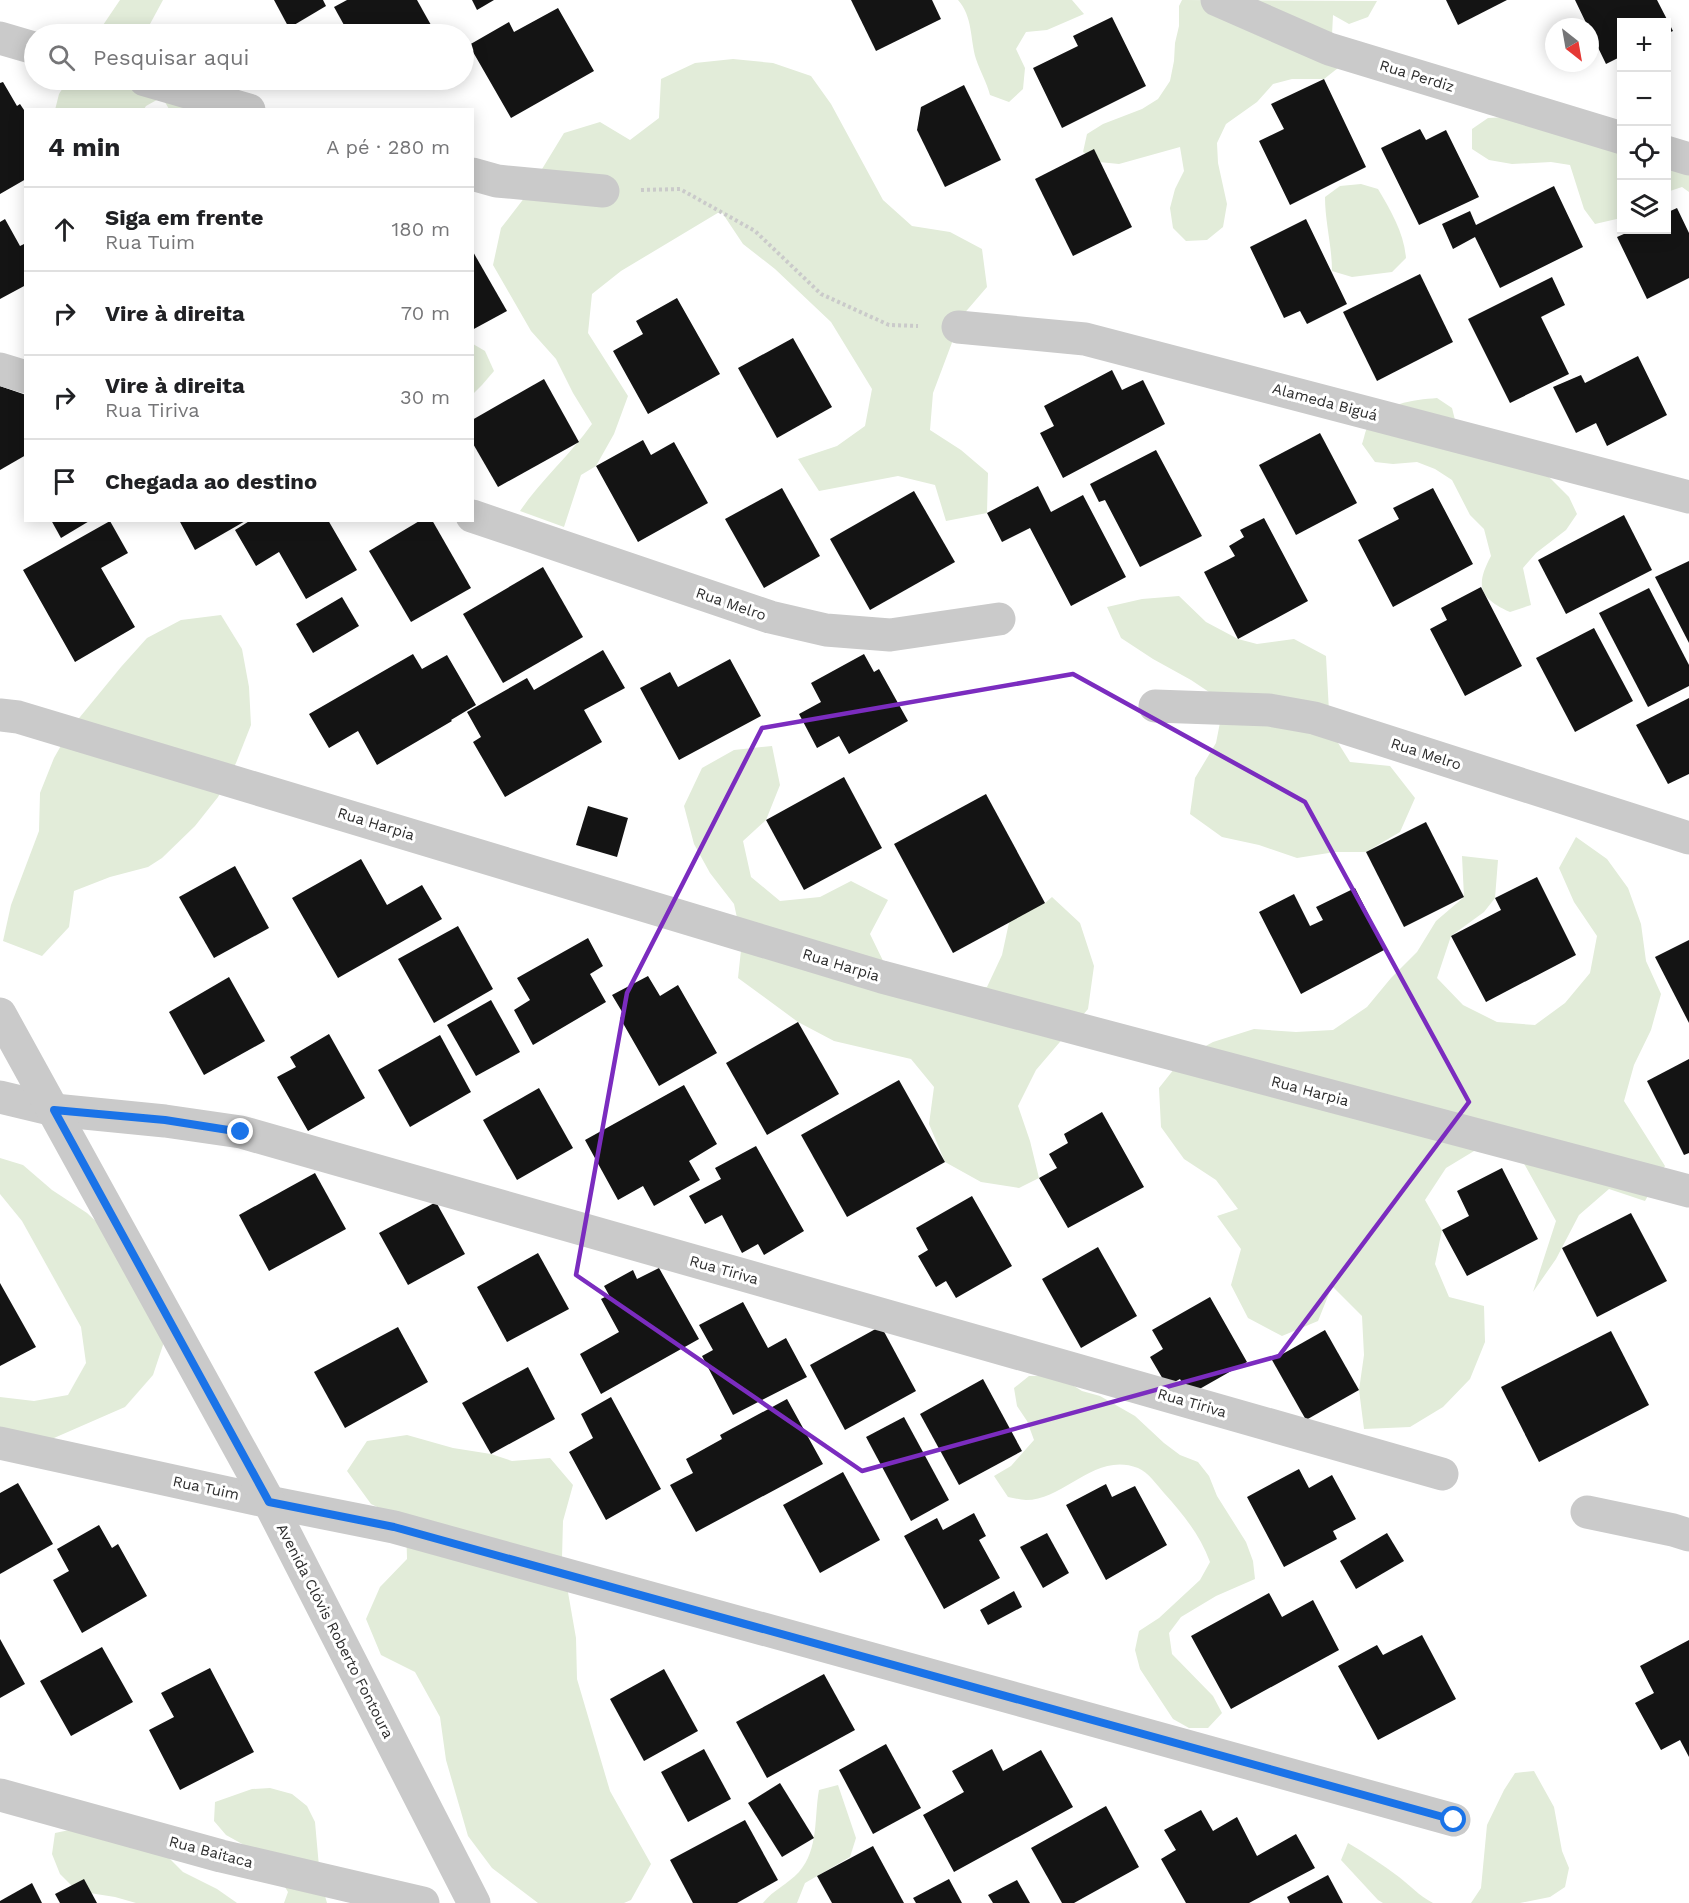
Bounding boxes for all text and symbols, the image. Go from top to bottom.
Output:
north arrow [1545,18,1599,72]
map controls [1617,18,1671,234]
button: + [1617,18,1671,72]
search box [24,24,474,90]
icon: search [45,41,78,74]
text: Pesquisar aqui [93,45,249,70]
street label: Rua Perdiz [1377,56,1457,96]
button: − [1617,72,1671,126]
button: locate [1617,126,1671,180]
text: 4 min [48,132,120,162]
text: A pé · 280 m [326,135,450,159]
button: layers [1617,180,1671,234]
text: Siga em frente [105,205,263,230]
icon: ahead [48,213,81,246]
text: 180 m [392,217,450,241]
text: Rua Tuim [105,230,195,254]
icon: right [48,297,81,330]
text: Vire à direita [105,301,245,326]
text: 70 m [401,301,450,325]
text: Vire à direita [105,373,245,398]
street label: Alameda Biguá [1270,379,1380,425]
icon: right [48,381,81,414]
text: 30 m [400,385,450,409]
text: Rua Tiriva [105,398,200,422]
icon: arrive [48,465,81,498]
text: Chegada ao destino [105,469,317,494]
street label: Rua Melro [693,584,769,624]
street label: Rua Melro [1388,734,1464,774]
street label: Rua Harpia [335,804,417,844]
street label: Rua Harpia [800,945,882,985]
street label: Rua Harpia [1269,1072,1351,1110]
route end [227,1118,253,1144]
street label: Rua Tiriva [687,1252,761,1289]
street label: Rua Tiriva [1155,1385,1229,1422]
street label: Rua Tuim [171,1472,241,1504]
street label: Avenida Clóvis Roberto Fontoura [273,1521,397,1742]
route start [1440,1806,1466,1832]
street label: Rua Baitaca [167,1832,255,1872]

